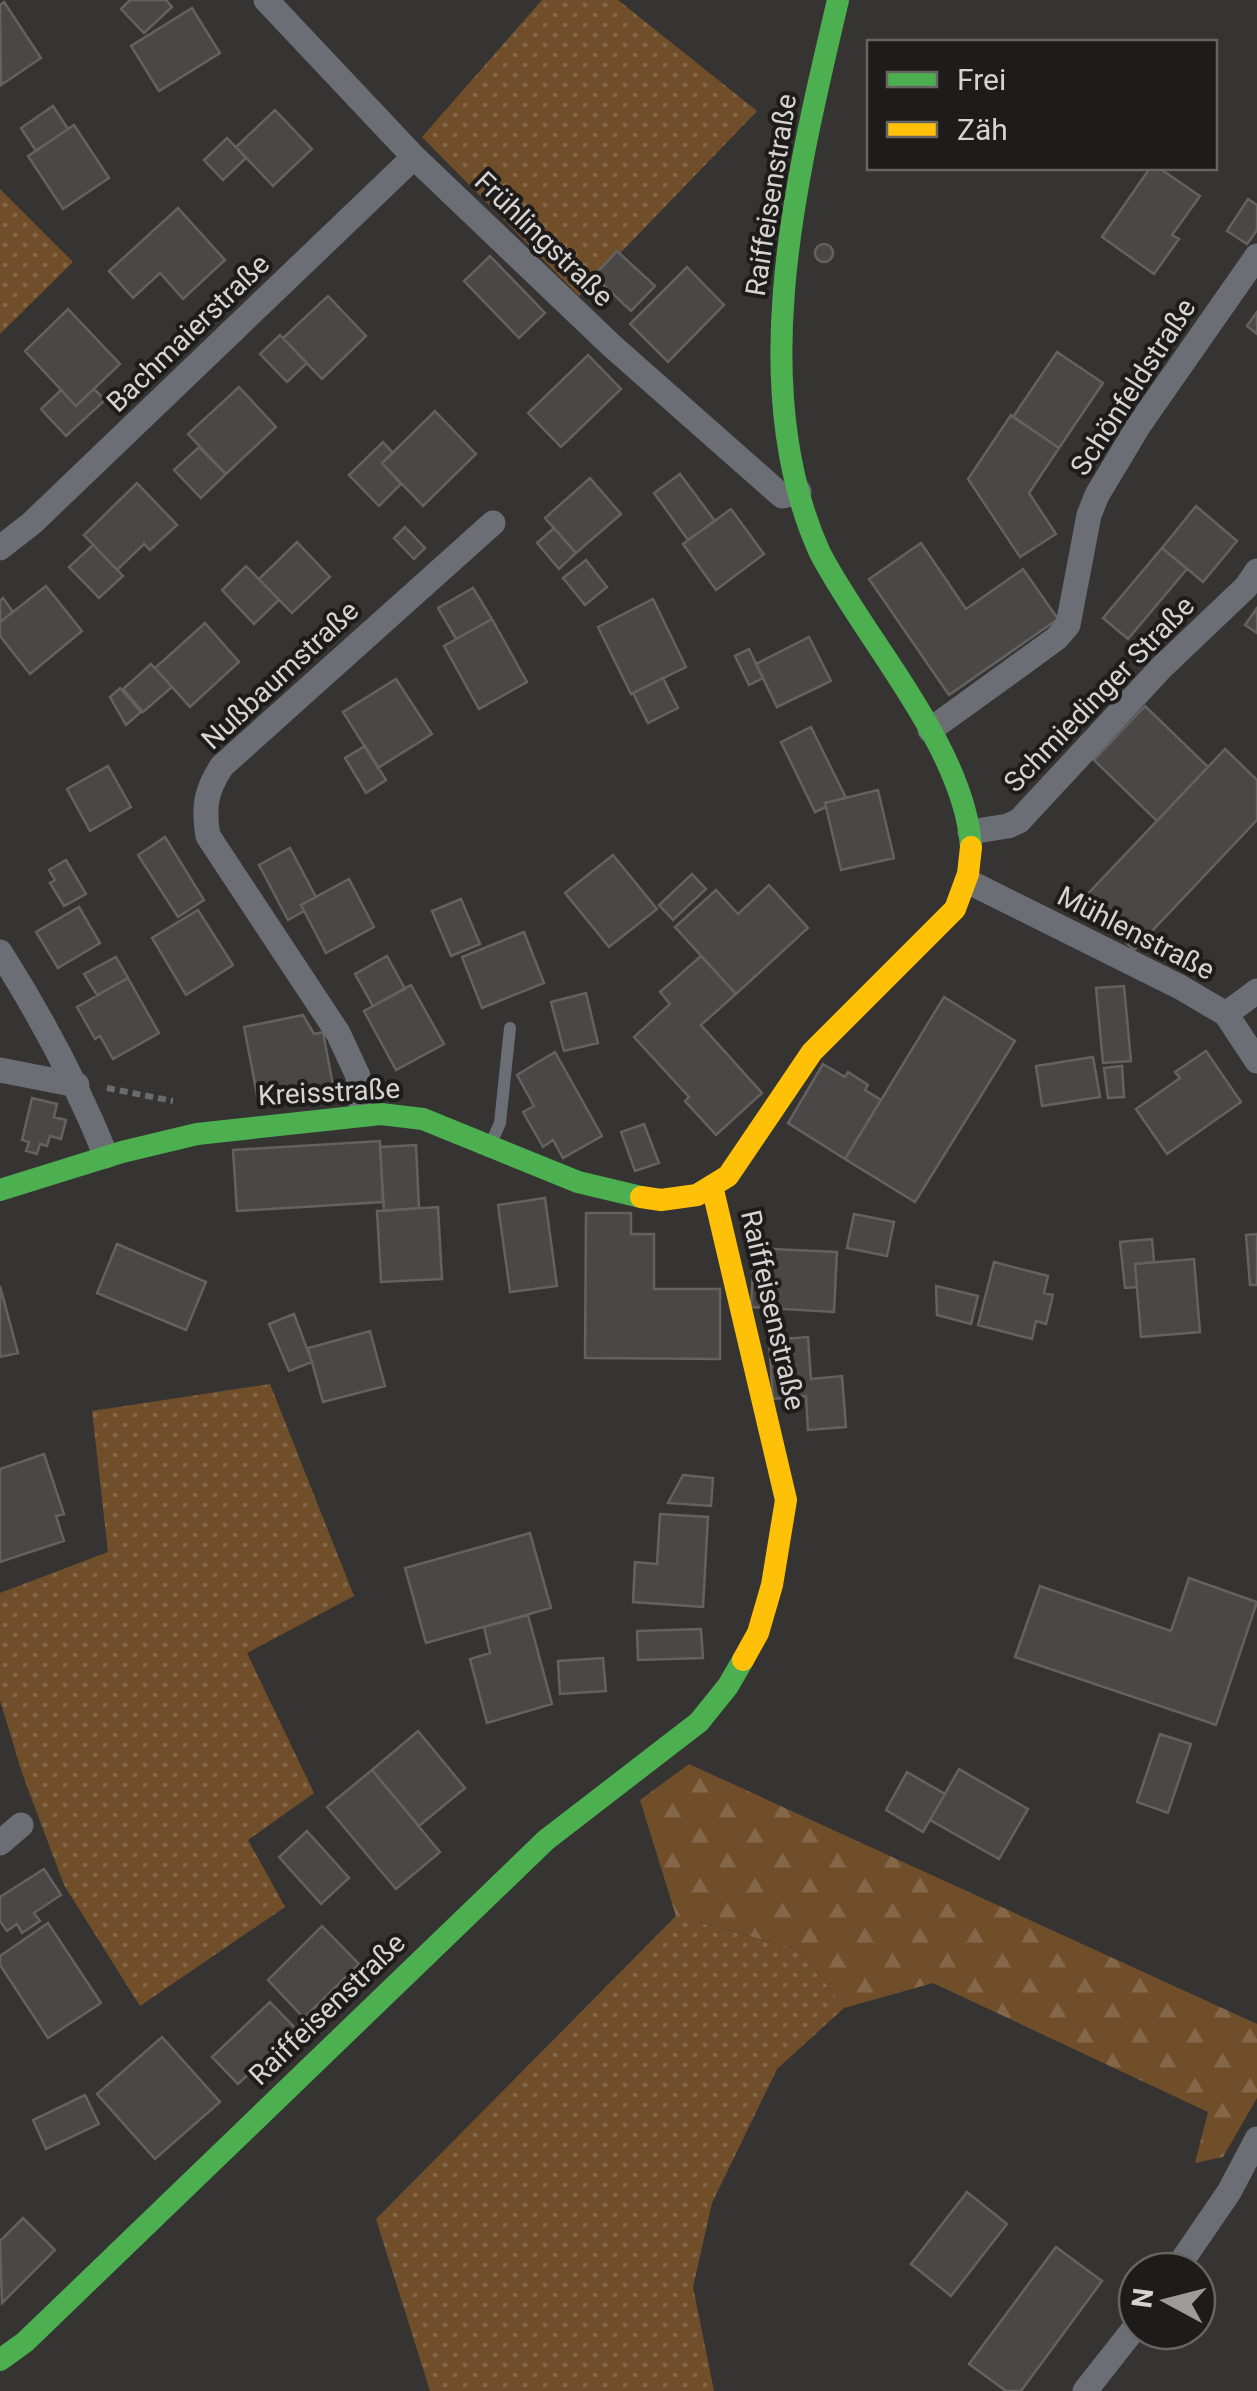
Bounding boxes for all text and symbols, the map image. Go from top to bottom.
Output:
legend [867,40,1217,170]
text: Frei [957,62,1006,97]
street label: Raiffeisenstraße [739,92,803,298]
text: Zäh [957,112,1008,147]
street label: Frühlingstraße [468,165,620,313]
street label: Bachmaierstraße [100,247,276,419]
street label: Schönfeldstraße [1064,292,1202,482]
street label: Schmiedinger Straße [997,589,1201,799]
street label: Nußbaumstraße [195,594,365,756]
street label: Mühlenstraße [1052,879,1220,987]
street label: Kreisstraße [257,1072,401,1112]
street label: Raiffeisenstraße [734,1207,812,1413]
street label: Raiffeisenstraße [242,1926,412,2092]
north arrow [1117,2251,1217,2351]
text: N [1125,2286,1160,2310]

